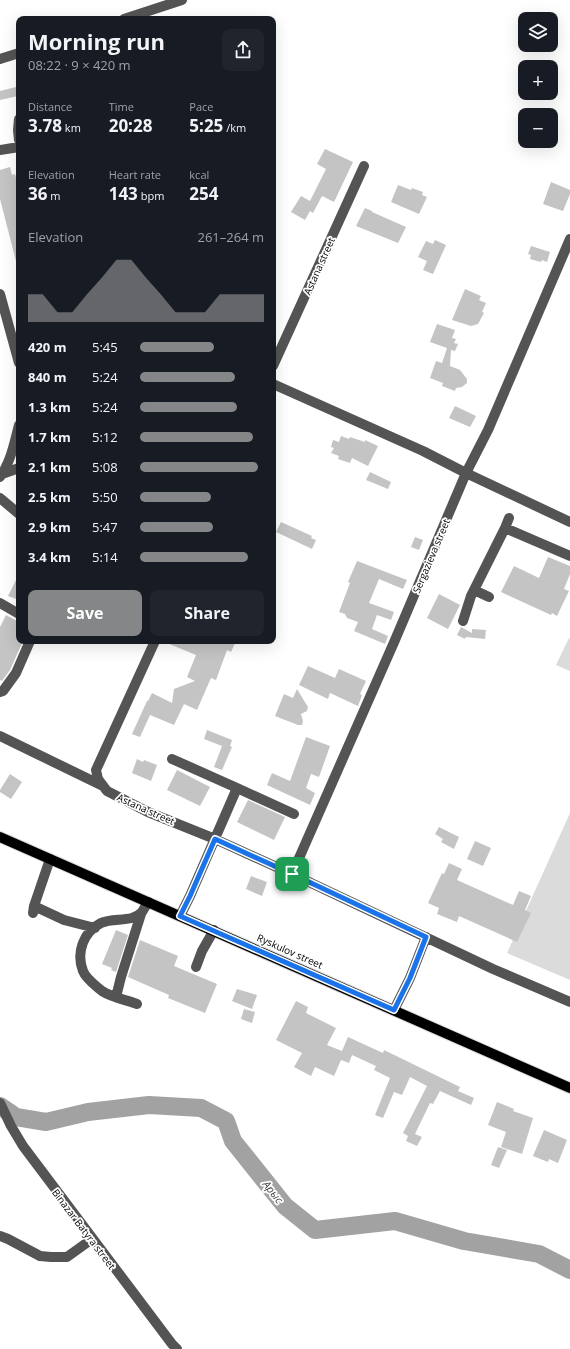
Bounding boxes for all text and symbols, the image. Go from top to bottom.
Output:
map controls [518,12,558,148]
button: layers [518,12,558,52]
text: Morning run [28,26,165,56]
button: share [222,29,264,71]
text: 08:22 · 9 × 420 m [28,56,131,74]
button: + [518,60,558,100]
text: Distance [28,99,72,114]
text: Time [109,99,134,114]
text: Pace [189,99,214,114]
button: − [518,108,558,148]
text: 3.78 [28,114,62,137]
text: 20:28 [109,114,152,137]
text: 5:25 [189,114,223,137]
text: km [62,120,81,135]
text: /km [223,120,246,135]
text: Elevation [28,167,75,182]
text: Heart rate [109,167,161,182]
text: kcal [189,167,209,182]
text: 36 [28,182,47,205]
text: 143 [109,182,138,205]
text: 254 [189,182,219,205]
text: m [47,188,61,203]
text: bpm [138,188,164,203]
text: Elevation [28,228,83,246]
text: 261–264 m [197,228,264,246]
street label: Astana street [300,235,338,297]
text: 420 m [28,338,66,356]
text: 5:45 [92,338,118,356]
text: 840 m [28,368,66,386]
text: 5:24 [92,368,118,386]
text: 1.3 km [28,398,71,416]
text: 5:24 [92,398,118,416]
text: 1.7 km [28,428,71,446]
text: 5:12 [92,428,118,446]
text: 2.1 km [28,458,71,476]
text: 5:08 [92,458,118,476]
text: 2.5 km [28,488,71,506]
text: 5:50 [92,488,118,506]
street label: Sergazieva street [409,516,453,595]
text: 2.9 km [28,518,71,536]
text: 5:47 [92,518,118,536]
text: 3.4 km [28,548,71,566]
text: 5:14 [92,548,118,566]
button: Save [28,590,142,636]
button: Share [150,590,264,636]
street label: Astana street [115,790,177,828]
pin [275,857,309,891]
icon: arrive [281,863,303,885]
street label: Ryskulov street [255,930,326,972]
water label: Арыс [259,1176,288,1207]
street label: Binazar Batyra street [49,1186,119,1273]

